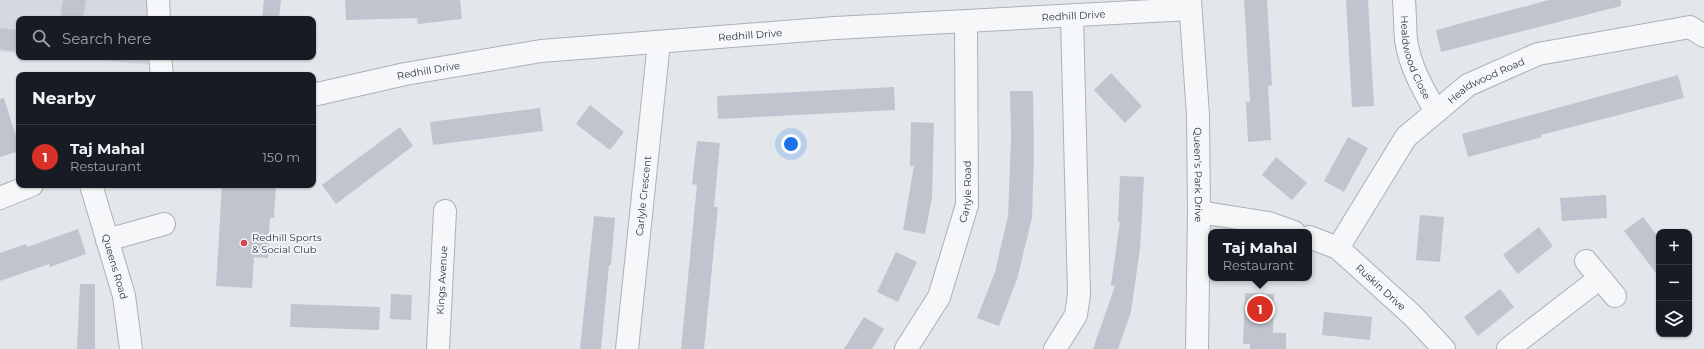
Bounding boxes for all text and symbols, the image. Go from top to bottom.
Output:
street label: Redhill Drive [1041,8,1106,24]
street label: Healdwood Close [1398,15,1433,101]
search box [16,16,316,60]
street label: Redhill Drive [718,26,782,44]
icon: search [30,27,52,49]
text: Search here [62,29,151,48]
street label: Healdwood Road [1445,55,1527,107]
street label: Redhill Drive [396,59,461,83]
text: Nearby [32,88,96,108]
street label: Queen's Park Drive [1191,127,1205,222]
your location [781,134,801,154]
text: Taj Mahal [70,139,145,158]
text: 1 [42,149,48,165]
text: 150 m [262,149,300,165]
street label: Carlyle Crescent [633,155,654,237]
text: Restaurant [70,158,141,174]
street label: Carlyle Road [956,160,974,224]
popup [1208,229,1312,281]
map controls [1656,229,1692,337]
button: + [1656,229,1692,265]
place label: Redhill Sports & Social Club [252,231,322,256]
street label: Queens Road [99,232,131,301]
marker: Redhill Sports & Social Club [239,238,249,248]
text: Taj Mahal [1223,238,1297,257]
street label: Kings Avenue [434,245,450,315]
text: Restaurant [1223,257,1294,273]
street label: Ruskin Drive [1353,261,1408,313]
button: − [1656,265,1692,301]
pin: 1 [1247,294,1273,324]
button: layers [1656,301,1692,337]

